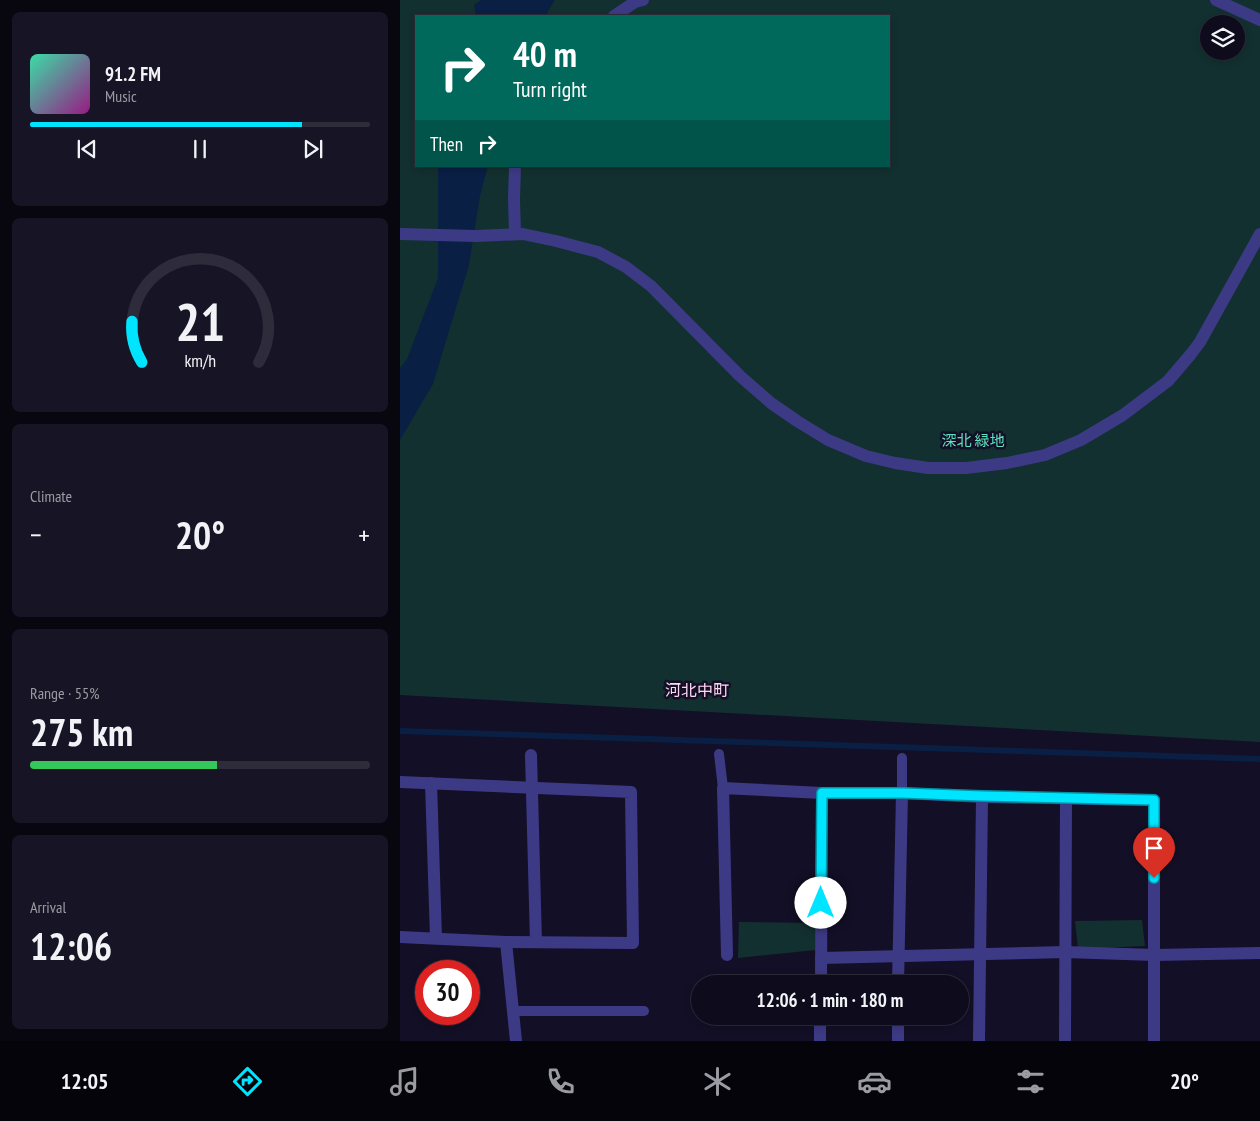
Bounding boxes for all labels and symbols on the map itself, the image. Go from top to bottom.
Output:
park label: 深北 緑地 [941,431,1005,450]
district label: 河北中町 [665,680,729,700]
pin [1133,827,1175,878]
position arrow [794,876,846,928]
speed limit sign: 30 [415,960,480,1025]

